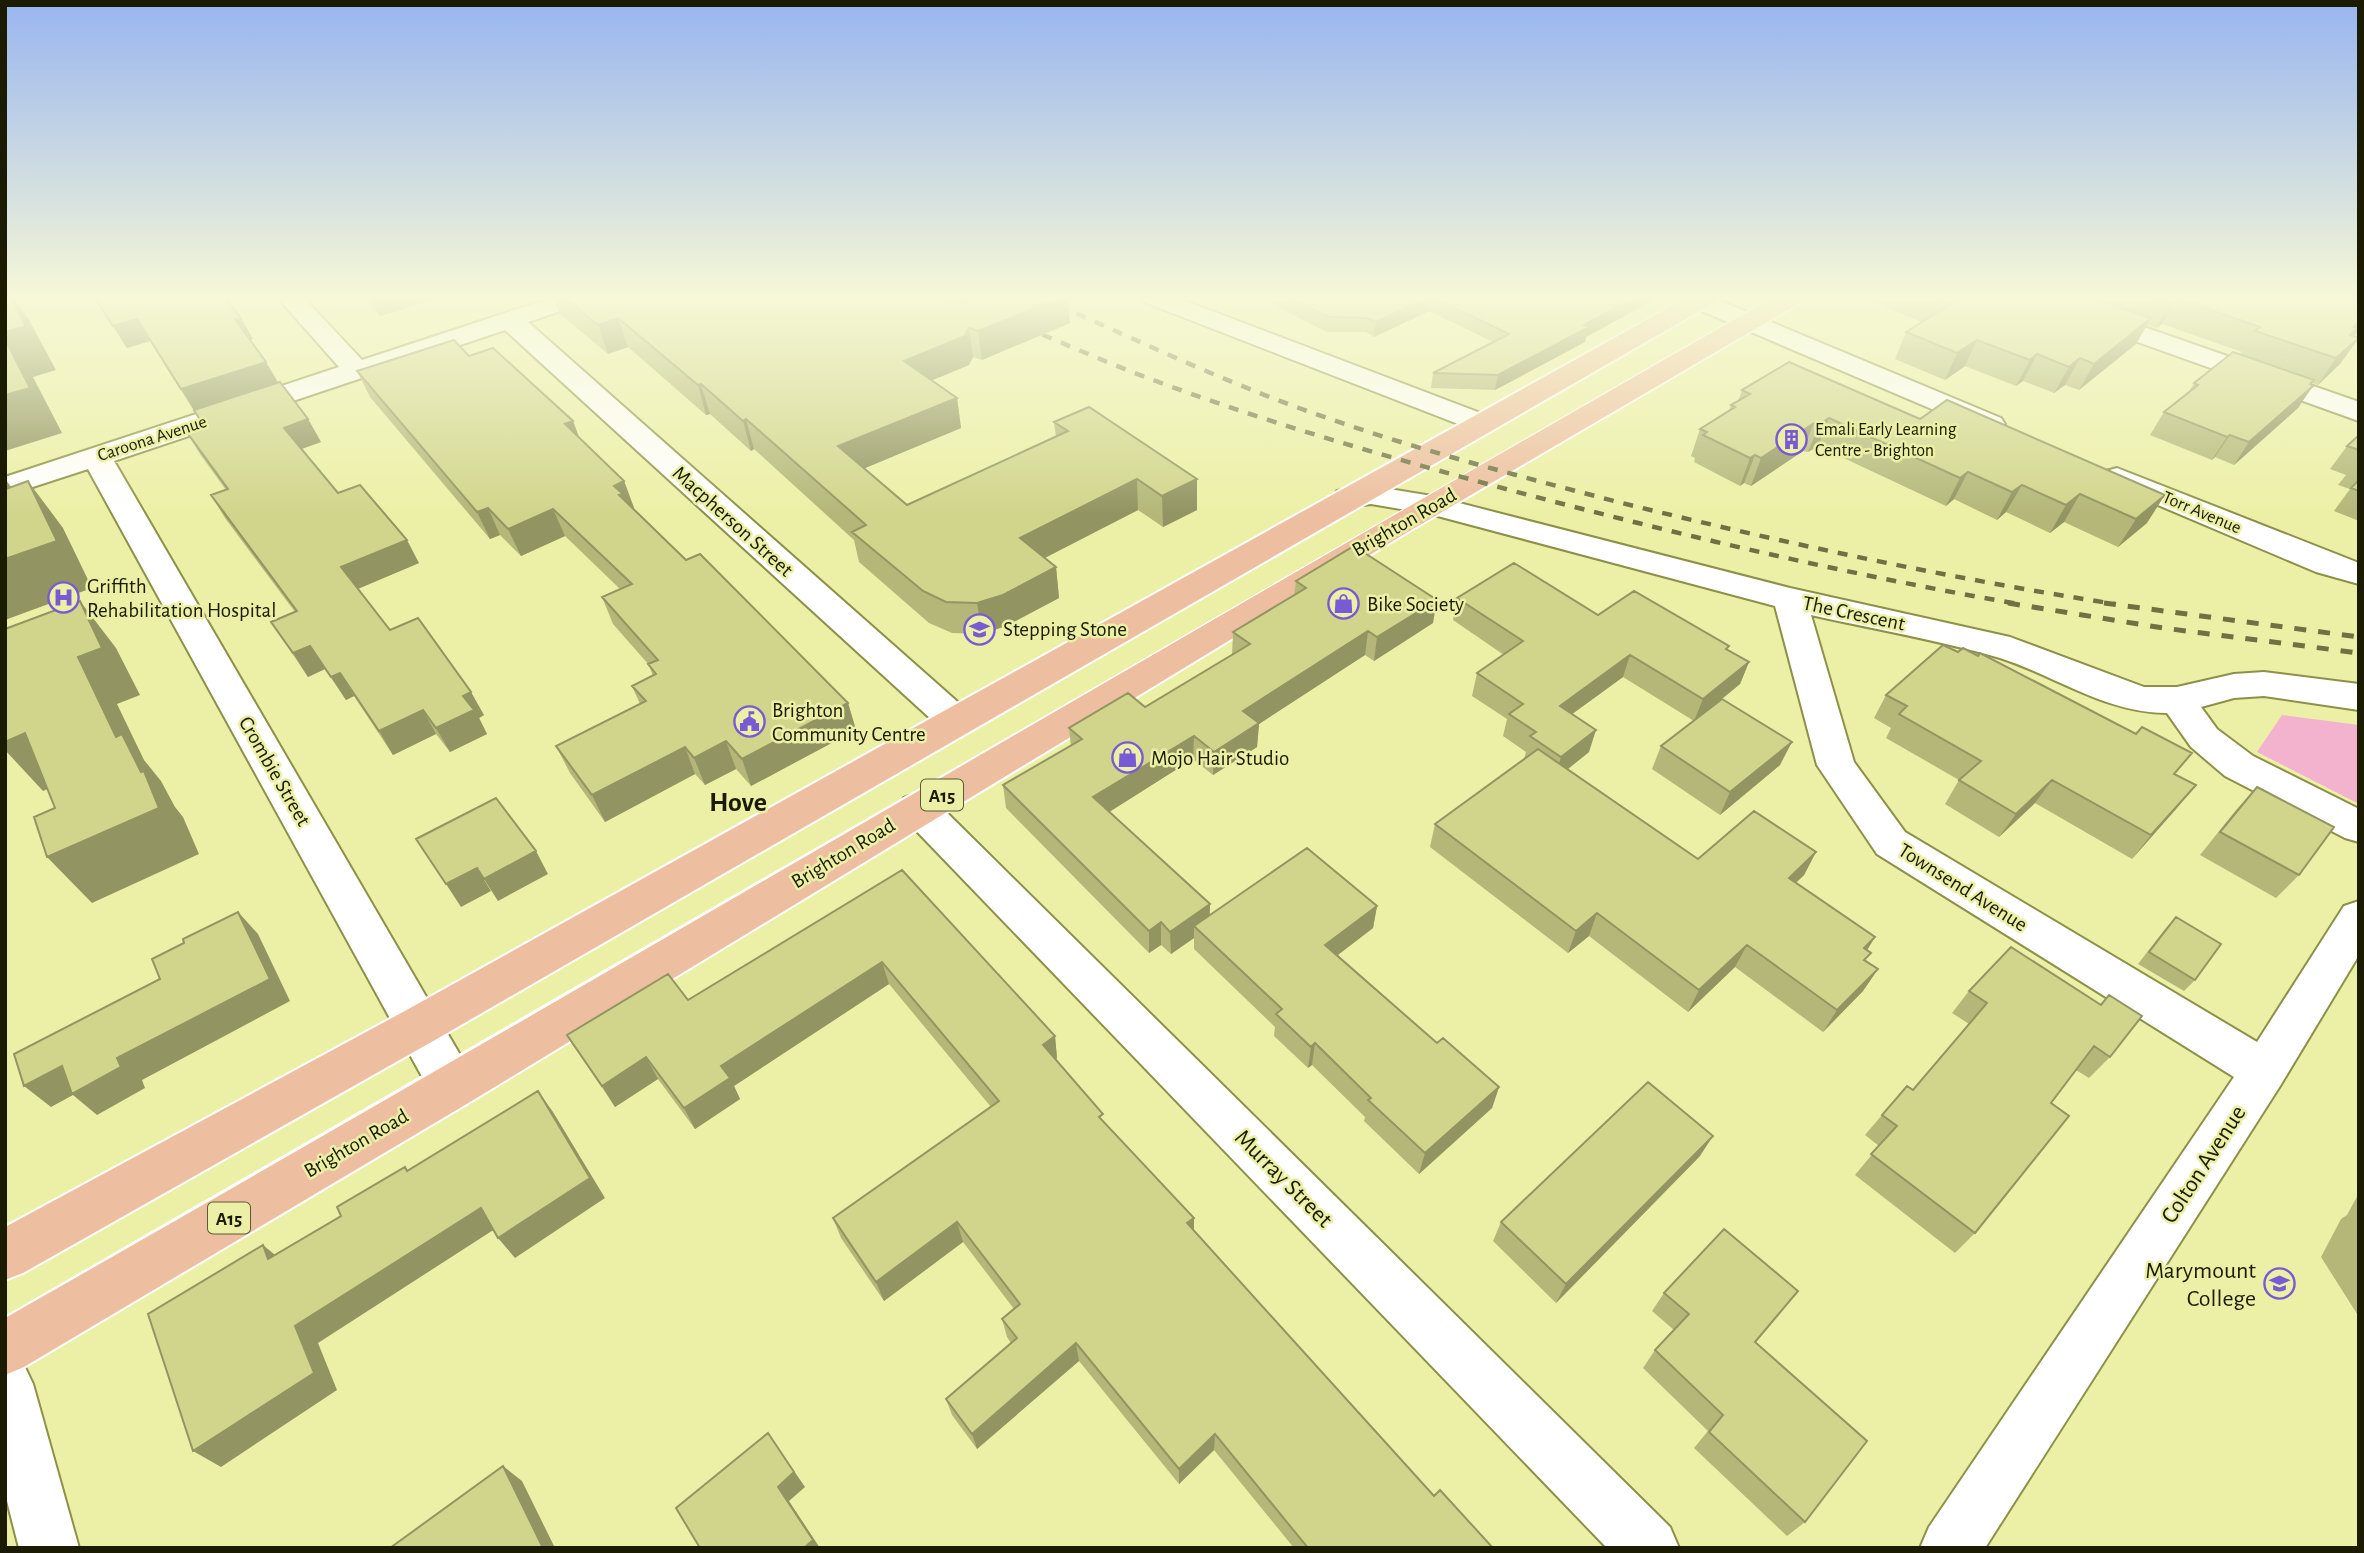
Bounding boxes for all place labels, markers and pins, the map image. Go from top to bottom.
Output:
place label: Emali Early Learning Centre - Brighton [1815,421,1957,460]
building icon: Emali Early Learning Centre - Brighton [1775,422,1809,456]
place label: Griffith Rehabilitation Hospital [87,576,276,621]
hospital icon: Griffith Rehabilitation Hospital [47,581,81,615]
shop icon: Bike Society [1327,587,1361,621]
place label: Bike Society [1367,594,1464,615]
school or university icon: Stepping Stone [963,612,997,646]
place label: Stepping Stone [1003,619,1127,640]
place label: Brighton Community Centre [772,700,926,745]
public building icon: Brighton Community Centre [732,705,766,739]
shop icon: Mojo Hair Studio [1111,741,1145,775]
place label: Mojo Hair Studio [1151,748,1289,769]
place label: Marymount College [2145,1259,2256,1311]
school or university icon: Marymount College [2262,1267,2296,1301]

